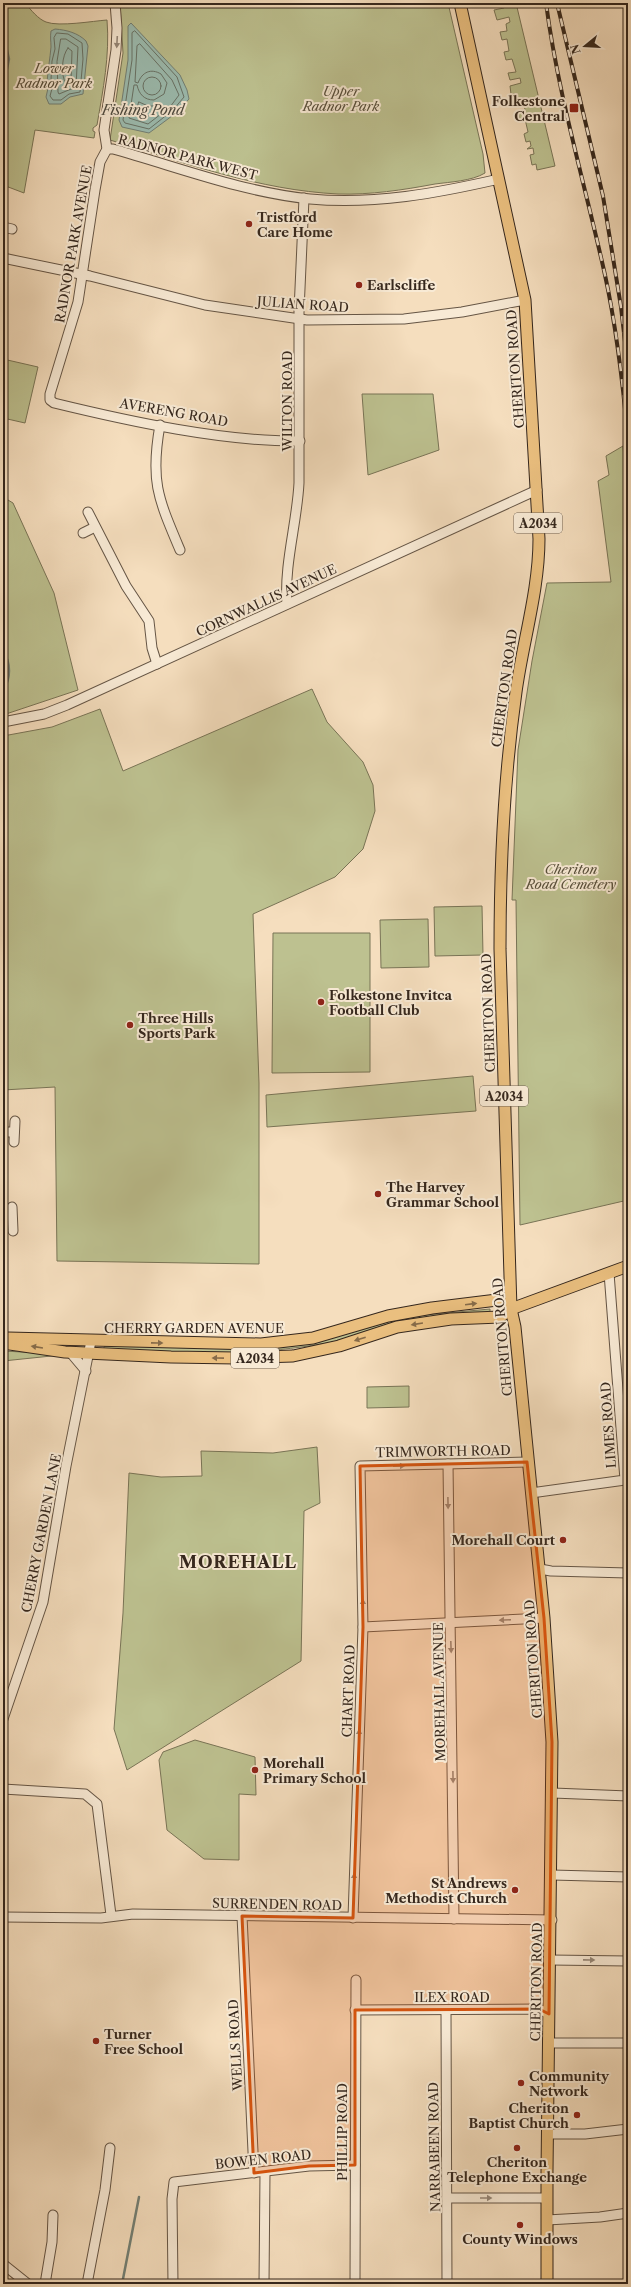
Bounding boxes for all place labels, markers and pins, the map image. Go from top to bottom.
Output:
place label: Folkestone Central [492,93,565,124]
marker: Folkestone Central [568,102,580,114]
place label: Tristford Care Home [257,209,333,240]
marker: Tristford Care Home [244,219,254,229]
place label: Earlscliffe [367,277,435,293]
marker: Earlscliffe [354,280,364,290]
place label: Folkestone Invitca Football Club [329,987,453,1018]
marker: Folkestone Invitca Football Club [316,997,326,1007]
place label: Three Hills Sports Park [138,1010,216,1041]
marker: Three Hills Sports Park [125,1020,135,1030]
place label: The Harvey Grammar School [386,1179,500,1210]
marker: The Harvey Grammar School [373,1189,383,1199]
place label: Morehall Court [451,1532,556,1548]
marker: Morehall Court [558,1535,568,1545]
place label: Morehall Primary School [263,1755,367,1786]
marker: Morehall Primary School [250,1765,260,1775]
place label: St Andrews Methodist Church [385,1875,507,1906]
marker: St Andrews Methodist Church [510,1885,520,1895]
place label: Turner Free School [104,2026,184,2057]
marker: Turner Free School [91,2036,101,2046]
place label: Community Network [529,2068,610,2099]
marker: Community Network [516,2078,526,2088]
place label: Cheriton Baptist Church [469,2100,569,2131]
marker: Cheriton Baptist Church [572,2110,582,2120]
marker: Cheriton Telephone Exchange [512,2143,522,2153]
place label: Cheriton Telephone Exchange [447,2154,587,2185]
marker: County Windows [515,2220,525,2230]
place label: County Windows [462,2231,578,2247]

